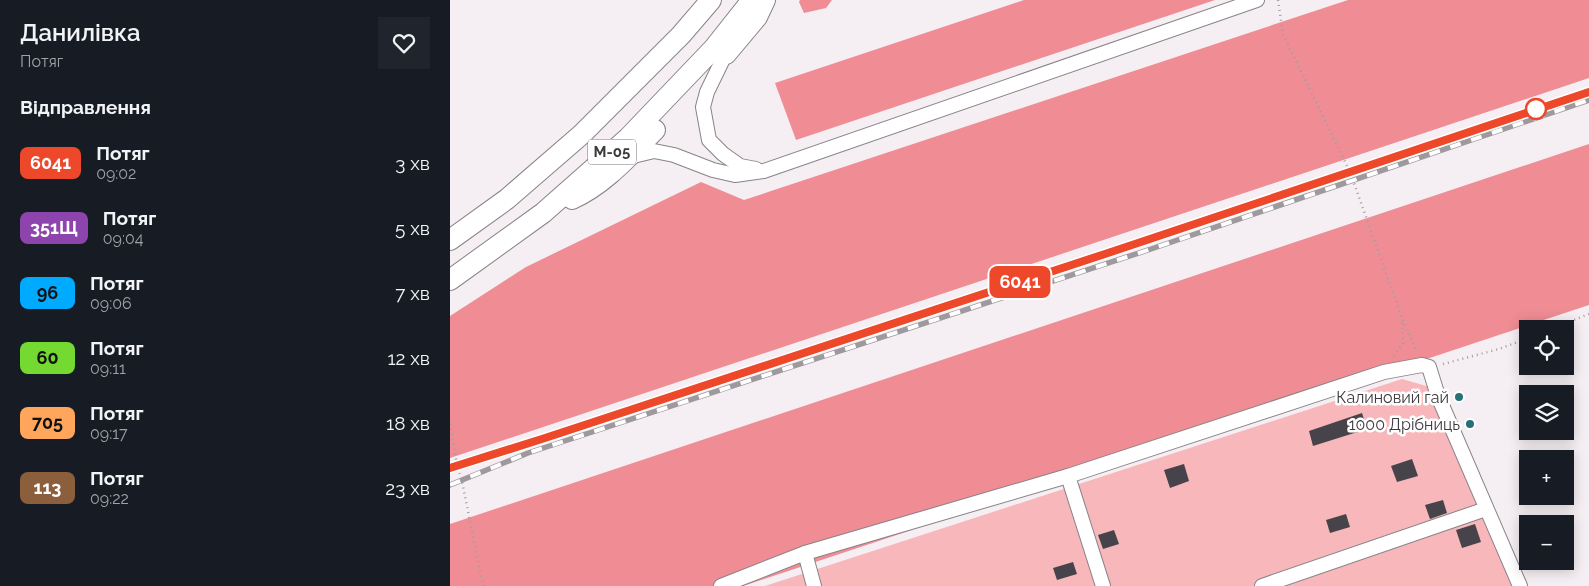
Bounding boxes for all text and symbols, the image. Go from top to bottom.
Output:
button: heart [378,17,430,69]
text: Данилівка [20,18,141,47]
text: Потяг [20,52,63,71]
text: Відправлення [20,96,151,118]
unlabelled marker [1525,98,1547,120]
road number: М-05 [588,140,636,164]
text: Потяг [96,142,150,164]
text: 6041 [30,152,71,173]
text: 3 хв [395,152,430,174]
text: 09:02 [96,164,136,183]
text: Потяг [103,207,156,229]
text: 351Щ [30,217,78,238]
text: 5 хв [395,217,430,239]
text: 09:04 [103,229,144,248]
line badge: 6041 [985,266,1055,298]
text: 6041 [999,271,1041,292]
text: Потяг [90,272,143,294]
text: 96 [37,282,58,303]
text: 7 хв [395,282,430,304]
text: 09:06 [90,294,132,313]
map controls [1519,320,1574,570]
button: locate [1519,320,1574,375]
text: Потяг [90,337,143,359]
text: 60 [37,347,58,368]
text: 12 хв [387,347,430,369]
text: 09:11 [90,359,126,378]
button: layers [1519,385,1574,440]
place label: Калиновий гай [1336,388,1449,407]
marker: Калиновий гай [1453,391,1465,403]
text: Потяг [90,402,143,424]
text: 705 [32,412,63,433]
text: 18 хв [386,412,430,434]
place label: 1000 Дрібниць [1349,415,1460,434]
marker: 1000 Дрібниць [1464,418,1476,430]
text: 09:17 [90,424,128,443]
button: + [1519,450,1574,505]
text: Потяг [90,467,143,489]
text: 113 [34,477,61,498]
text: 23 хв [385,477,430,499]
text: 09:22 [90,489,129,508]
button: − [1519,515,1574,570]

